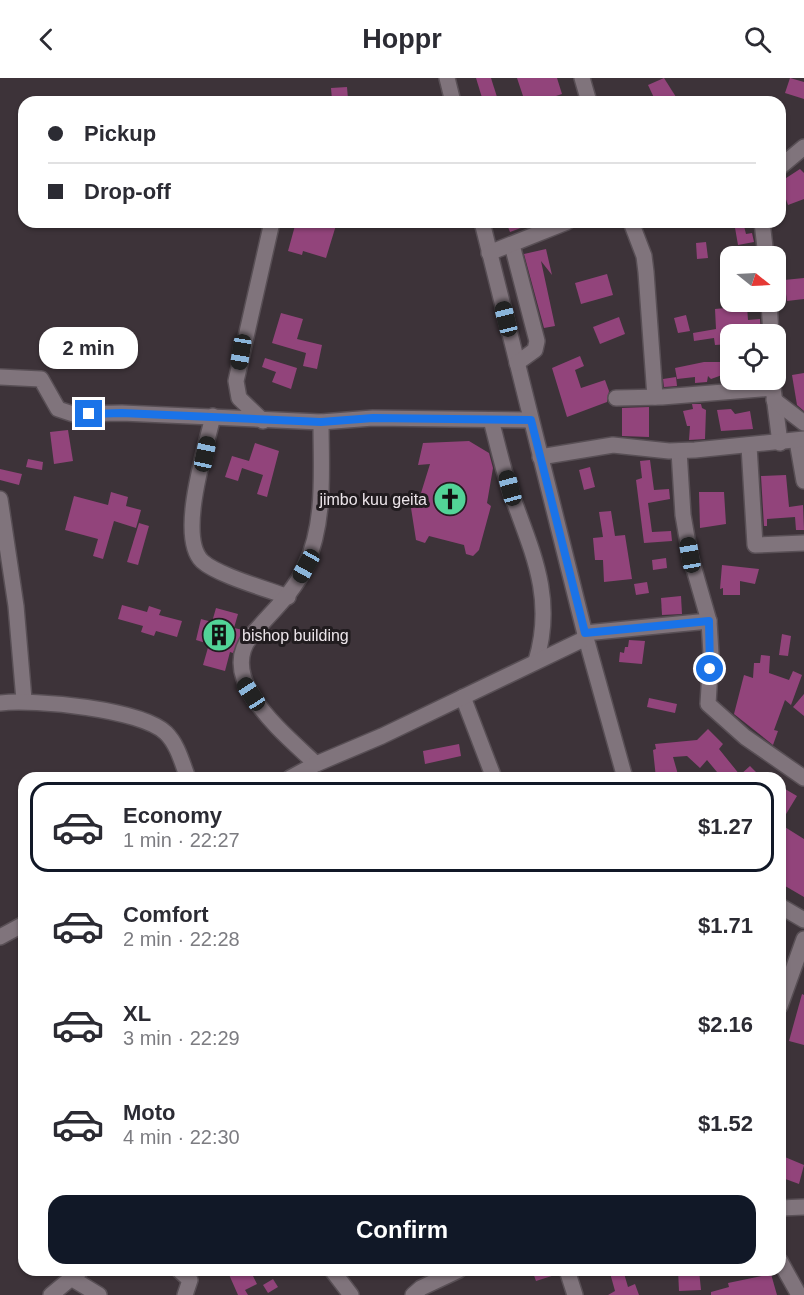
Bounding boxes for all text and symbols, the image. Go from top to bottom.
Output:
icon: back [30,23,63,56]
icon: search [741,23,774,56]
text: Hoppr [362,24,442,54]
text: Pickup [84,121,156,146]
text: Drop-off [84,179,171,204]
north arrow [720,246,786,312]
map controls [720,246,786,390]
car [493,299,519,339]
button: locate [720,324,786,390]
callout: 2 min [40,327,138,369]
car [229,333,253,371]
text: 2 min [62,337,115,359]
route end [75,400,102,427]
car [192,435,218,473]
car [497,468,523,508]
church icon: jimbo kuu geita [432,481,468,517]
place label: jimbo kuu geita [318,491,427,508]
car [678,536,702,574]
car [289,546,323,586]
building icon: bishop building [201,617,237,653]
place label: bishop building [242,627,349,644]
route start [696,655,723,682]
car [234,674,268,714]
icon: car [51,800,105,854]
text: Economy [123,803,222,828]
text: $1.27 [698,814,753,839]
text: 1 min · 22:27 [123,829,240,851]
icon: car [51,899,105,953]
text: Comfort [123,902,209,927]
text: $1.71 [698,913,753,938]
text: 2 min · 22:28 [123,928,240,950]
icon: car [51,998,105,1052]
text: XL [123,1001,151,1026]
text: $2.16 [698,1012,753,1037]
text: 3 min · 22:29 [123,1027,240,1049]
icon: car [51,1097,105,1151]
text: Moto [123,1100,176,1125]
text: $1.52 [698,1111,753,1136]
text: 4 min · 22:30 [123,1126,240,1148]
button: Confirm [48,1195,756,1264]

